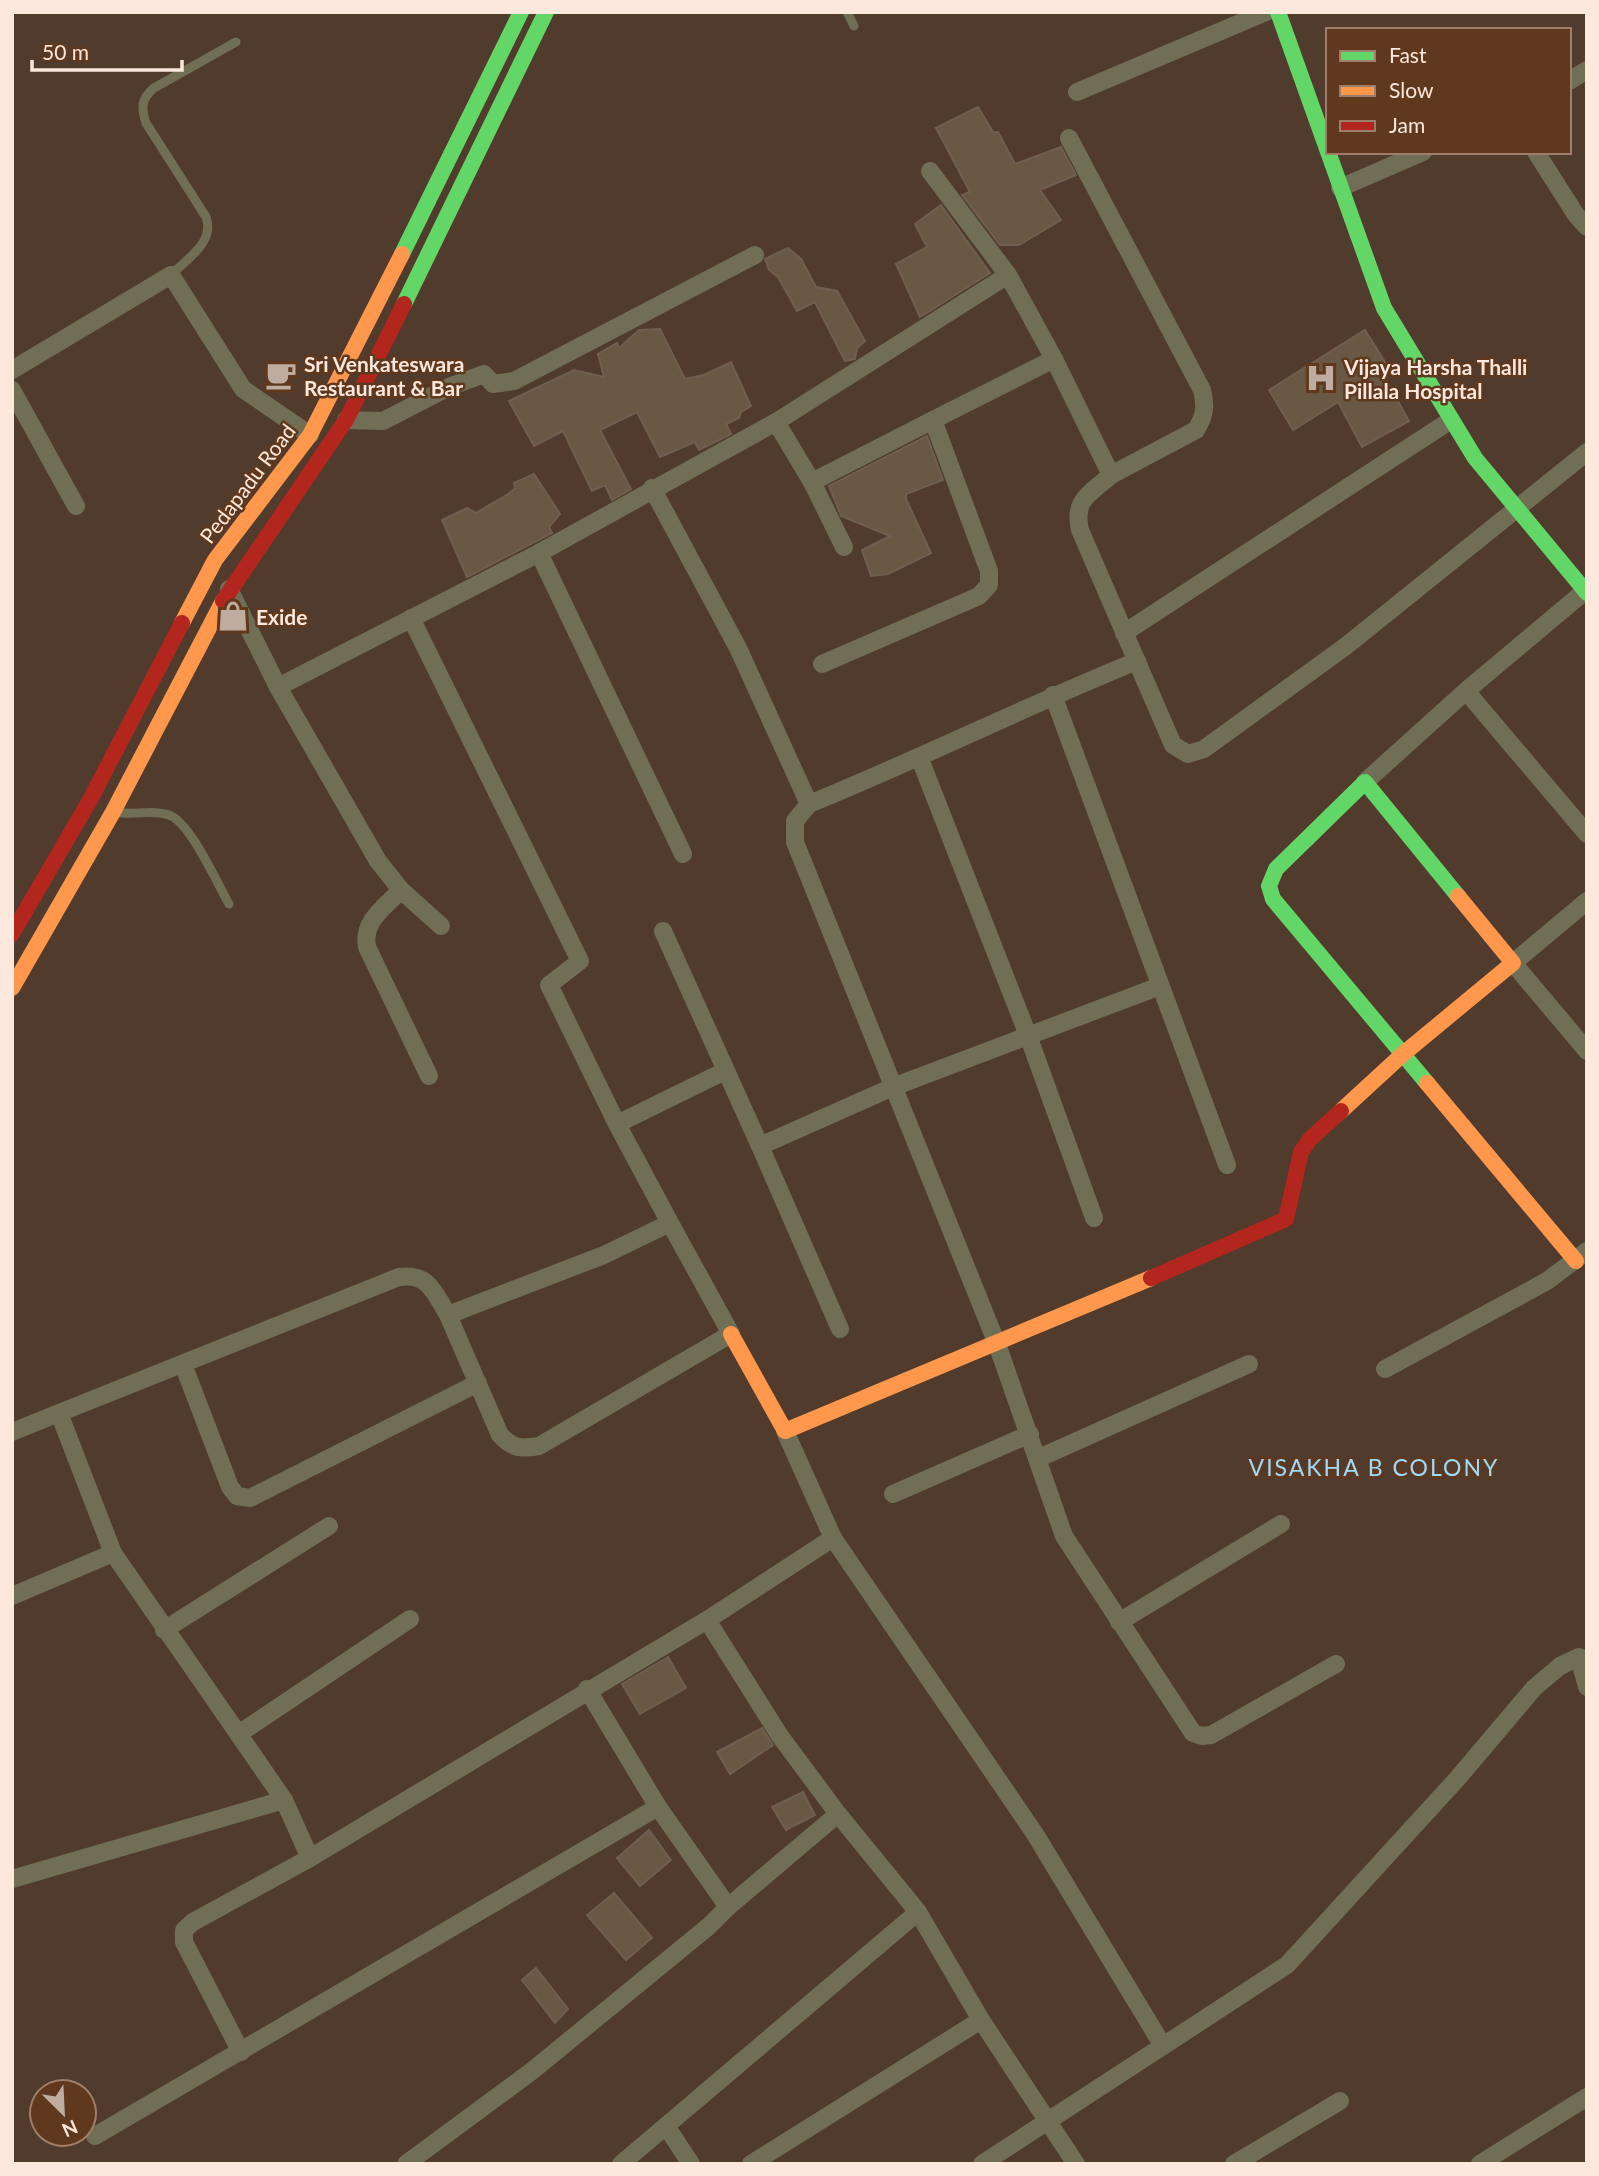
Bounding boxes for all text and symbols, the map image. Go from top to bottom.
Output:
scale bar [32,28,182,72]
legend [1326,28,1571,154]
text: 50 m [42,39,89,64]
text: Fast [1389,42,1427,67]
text: Slow [1389,77,1434,102]
text: Jam [1389,112,1425,137]
place label: Sri Venkateswara Restaurant & Bar [304,351,464,400]
place label: Vijaya Harsha Thalli Pillala Hospital [1343,354,1527,403]
cafe icon: Sri Venkateswara Restaurant & Bar [264,358,298,392]
hospital icon: Vijaya Harsha Thalli Pillala Hospital [1304,361,1338,395]
street label: Pedapadu Road [194,418,300,548]
shop icon: Exide [216,599,250,633]
place label: Exide [256,604,308,629]
district label: VISAKHA B COLONY [1249,1453,1499,1481]
north arrow [28,2078,98,2148]
text: N [59,2116,81,2142]

